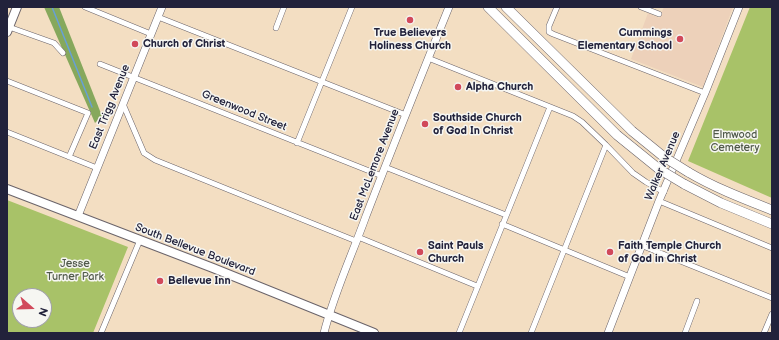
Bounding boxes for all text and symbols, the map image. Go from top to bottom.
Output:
marker: True Believers Holiness Church [405,15,415,25]
place label: True Believers Holiness Church [369,26,451,52]
place label: Cummings Elementary School [577,26,672,52]
marker: Cummings Elementary School [675,34,685,44]
place label: Church of Christ [143,37,225,51]
marker: Church of Christ [130,39,140,49]
street label: East Trigg Avenue [87,63,133,151]
place label: Alpha Church [466,80,533,94]
marker: Alpha Church [453,82,463,92]
street label: Greenwood Street [200,88,288,134]
street label: East McLemore Avenue [348,107,402,223]
place label: Southside Church of God In Christ [433,111,522,137]
marker: Southside Church of God In Christ [420,119,430,129]
park label: Elmwood Cemetery [710,128,760,154]
street label: Walker Avenue [643,130,683,202]
street label: South Bellevue Boulevard [133,221,257,279]
place label: Saint Pauls Church [428,239,484,265]
place label: Faith Temple Church of God in Christ [618,239,721,265]
marker: Saint Pauls Church [415,247,425,257]
marker: Faith Temple Church of God in Christ [605,247,615,257]
park label: Jesse Turner Park [46,257,104,283]
place label: Bellevue Inn [168,274,231,288]
marker: Bellevue Inn [155,276,165,286]
north arrow [12,288,52,328]
text: N [35,306,50,318]

